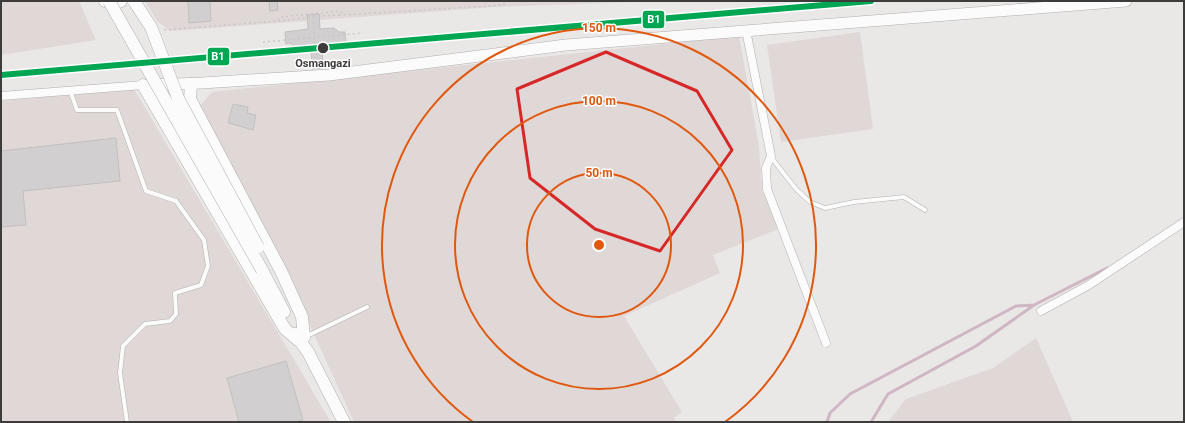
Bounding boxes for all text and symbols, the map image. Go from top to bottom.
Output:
line badge: B1 [642,10,665,29]
text: B1 [647,13,661,26]
text: 150 m [582,21,616,35]
marker: Osmangazi [316,41,330,55]
line badge: B1 [207,47,230,66]
text: B1 [211,50,225,63]
place label: Osmangazi [295,57,351,70]
text: 100 m [582,94,616,108]
text: 50 m [585,166,613,180]
centre of rings [592,238,606,252]

